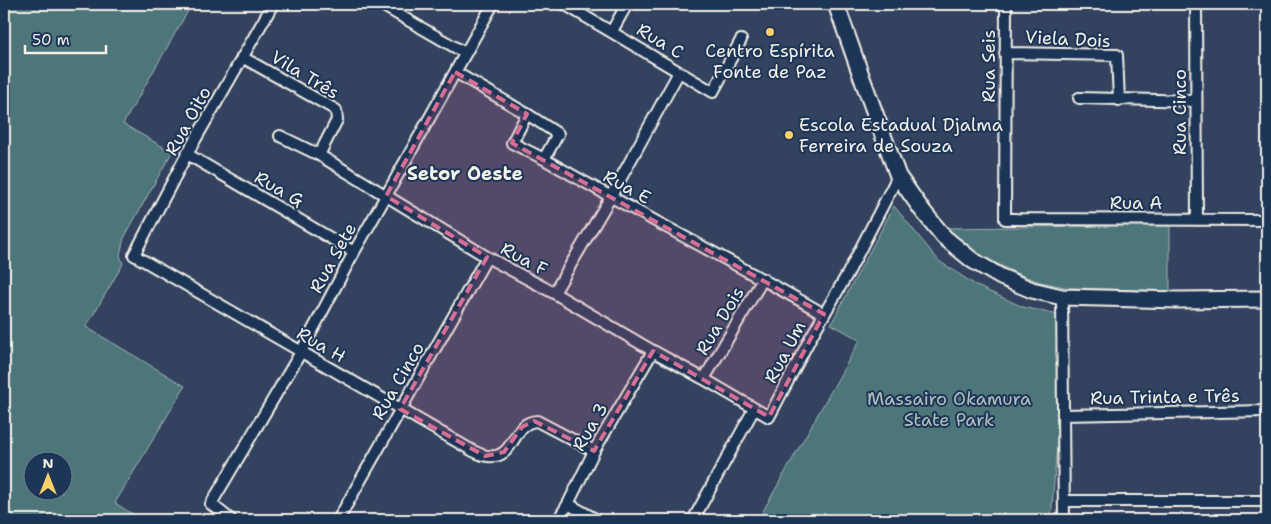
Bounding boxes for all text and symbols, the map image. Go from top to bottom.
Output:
street label: Rua C [632,18,688,64]
scale bar [25,22,106,54]
street label: Viela Dois [1025,25,1111,53]
marker: Centro Espírita Fonte de Paz [764,26,776,38]
text: 50 m [32,30,70,50]
street label: Rua Seis [977,30,1001,102]
place label: Centro Espírita Fonte de Paz [705,39,835,84]
street label: Vila Três [266,45,344,105]
street label: Rua Cinco [1168,69,1192,155]
street label: Rua Oito [159,82,217,160]
place label: Escola Estadual Djalma Ferreira de Souza [799,113,1003,158]
marker: Escola Estadual Djalma Ferreira de Souza [783,129,795,141]
district label: Setor Oeste [407,161,523,186]
street label: Rua E [599,164,655,210]
street label: Rua G [250,165,308,213]
street label: Rua A [1110,191,1162,215]
street label: Rua Sete [304,219,362,297]
street label: Rua F [496,237,552,281]
street label: Rua Dois [690,282,750,360]
street label: Rua Um [759,317,811,387]
street label: Rua H [292,321,350,369]
street label: Rua Cinco [366,338,430,424]
street label: Rua Trinta e Três [1090,384,1240,410]
park label: Massairo Okamura State Park [867,387,1031,432]
street label: Rua 3 [567,398,613,456]
north arrow [22,452,72,502]
text: N [42,454,54,472]

